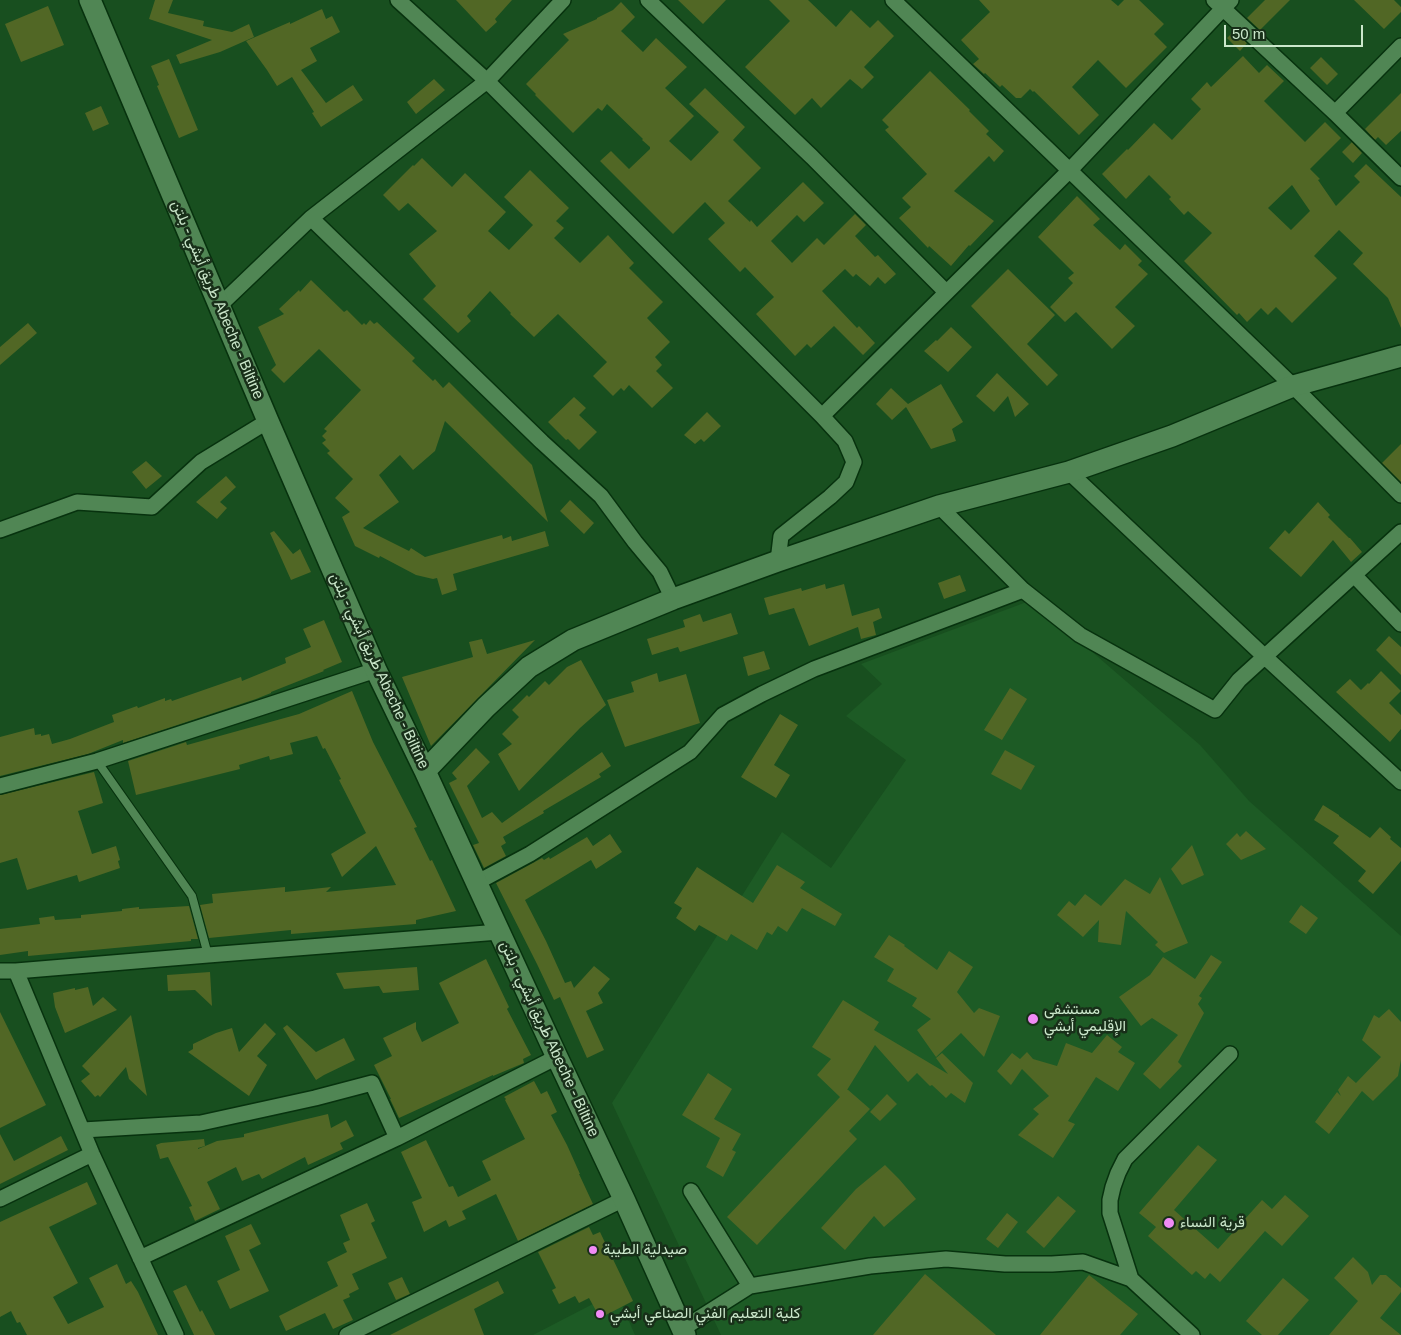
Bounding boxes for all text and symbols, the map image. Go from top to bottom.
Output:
scale bar [1226,15,1365,47]
text: 50 m [1232,25,1265,42]
street label: طريق أبشي - بلتن Abeche - Biltine [167,198,267,402]
street label: طريق أبشي - بلتن Abeche - Biltine [326,570,432,772]
street label: طريق أبشي - بلتن Abeche - Biltine [496,938,602,1140]
place label: مستشفى الإقليمي أبشي [1044,1001,1126,1036]
marker: مستشفى الإقليمي أبشي [1026,1012,1040,1026]
place label: قرية النساء [1180,1214,1245,1232]
marker: قرية النساء [1162,1216,1176,1230]
place label: صيدلية الطيبة [603,1241,687,1259]
marker: صيدلية الطيبة [587,1244,599,1256]
place label: كلية التعليم الفني الصناعي أبشي [610,1305,800,1323]
marker: كلية التعليم الفني الصناعي أبشي [594,1308,606,1320]

